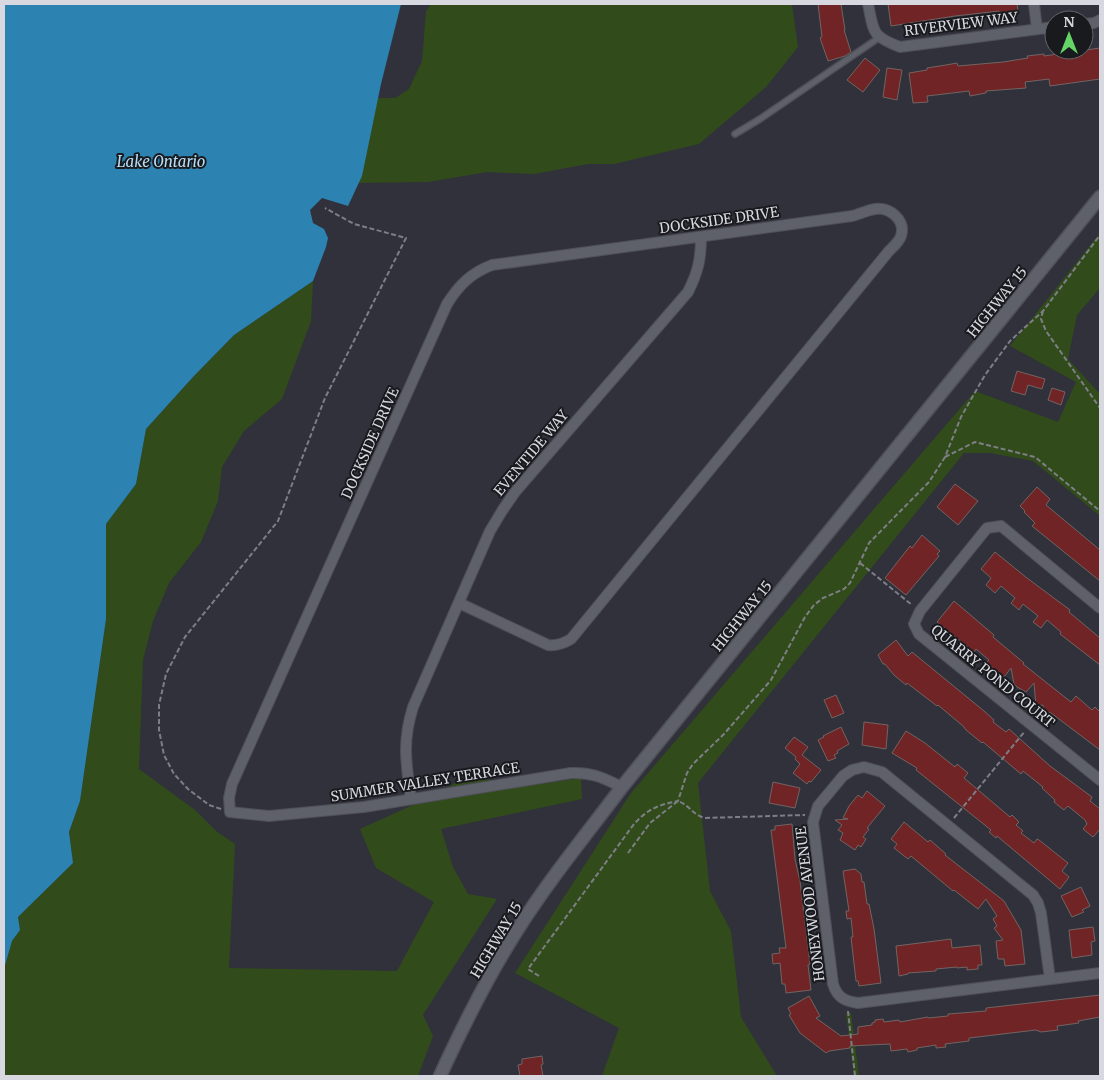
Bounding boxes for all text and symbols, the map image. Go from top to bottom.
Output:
street label: RIVERVIEW WAY [903,8,1020,40]
north arrow [1044,10,1094,60]
text: N [1063,13,1075,31]
water label: Lake Ontario [117,152,205,171]
street label: DOCKSIDE DRIVE [658,203,780,237]
street label: HIGHWAY 15 [963,263,1031,341]
street label: DOCKSIDE DRIVE [337,384,403,502]
street label: EVENTIDE WAY [490,406,573,500]
street label: HIGHWAY 15 [708,577,776,655]
street label: QUARRY POND COURT [928,621,1059,732]
street label: SUMMER VALLEY TERRACE [329,758,521,806]
street label: HONEYWOOD AVENUE [792,825,828,983]
street label: HIGHWAY 15 [466,899,526,981]

